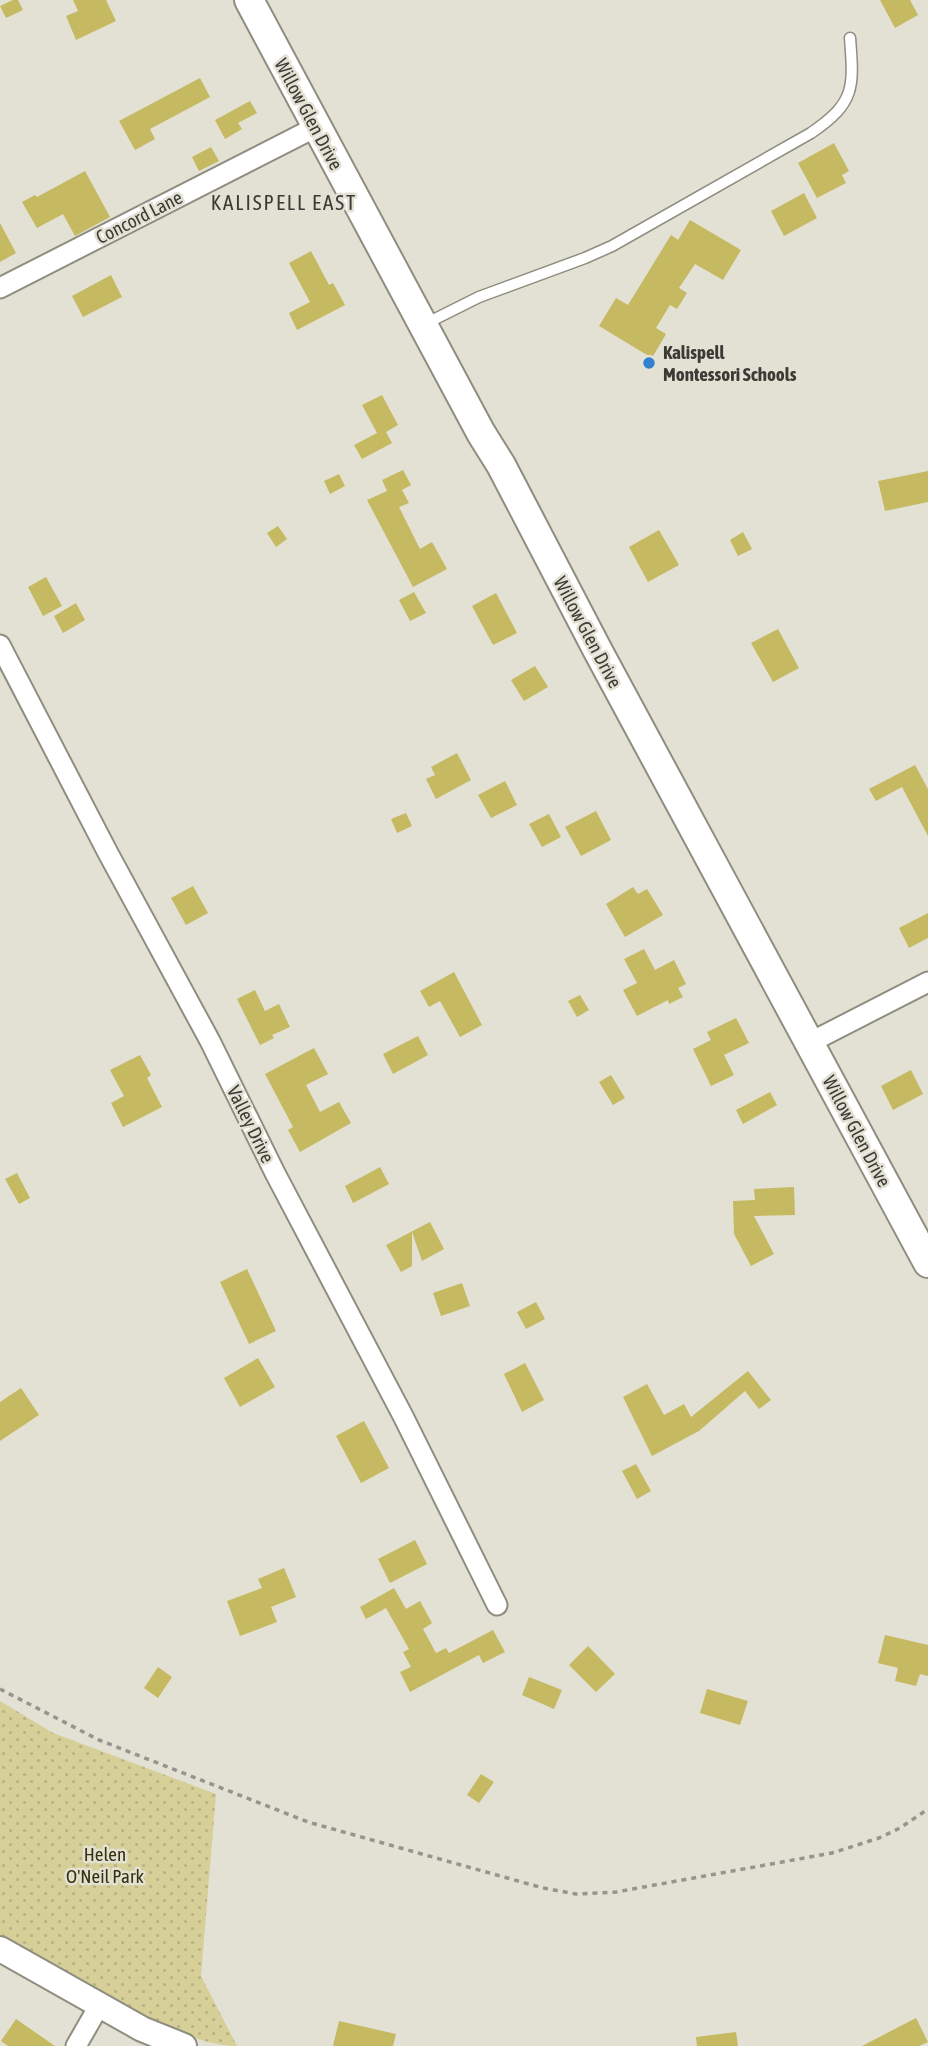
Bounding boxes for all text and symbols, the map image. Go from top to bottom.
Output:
street label: Willow Glen Drive [270,55,348,173]
street label: Concord Lane [92,186,186,248]
district label: KALISPELL EAST [211,190,357,214]
place label: Kalispell Montessori Schools [663,341,797,385]
marker: Kalispell Montessori Schools [641,355,657,371]
street label: Willow Glen Drive [549,573,627,691]
street label: Willow Glen Drive [818,1072,896,1190]
street label: Valley Drive [223,1082,279,1166]
park label: Helen O'Neil Park [66,1843,145,1887]

